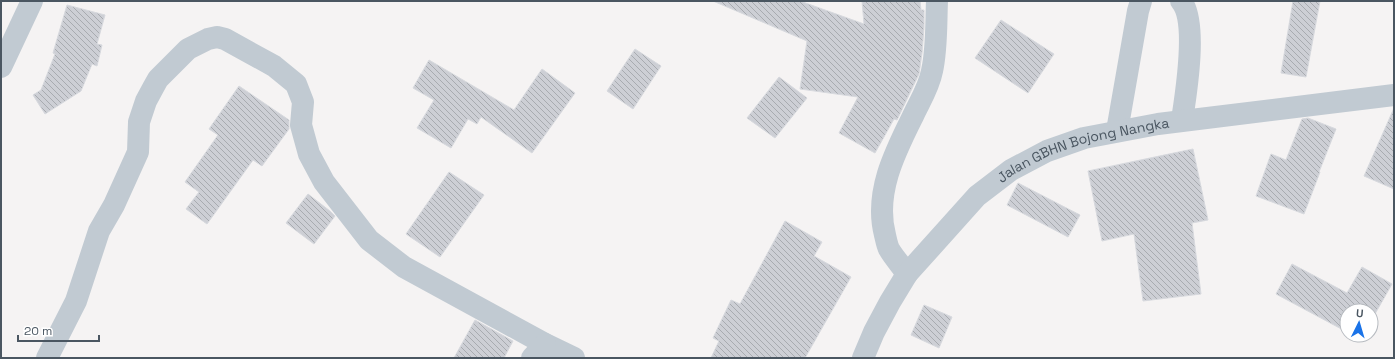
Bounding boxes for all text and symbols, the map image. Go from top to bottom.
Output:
street label: Jalan GBHN Bojong Nangka [993,114,1170,187]
north arrow [1339,303,1379,343]
text: U [1356,306,1364,320]
scale bar [18,317,99,343]
text: 20 m [24,323,52,339]

